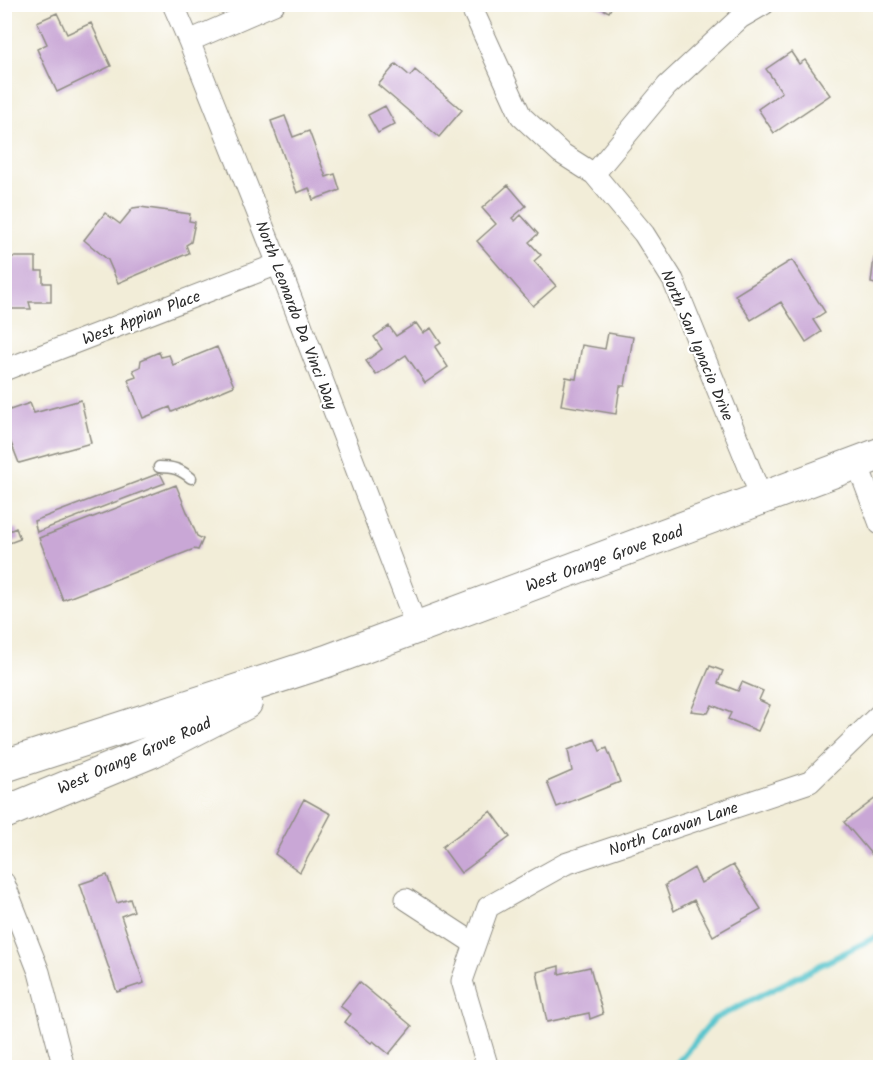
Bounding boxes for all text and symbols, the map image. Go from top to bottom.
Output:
street label: North Leonardo Da Vinci Way [248,217,343,414]
street label: North San Ignacio Drive [653,266,740,425]
street label: West Appian Place [79,284,204,352]
street label: West Orange Grove Road [522,519,688,600]
street label: West Orange Grove Road [54,711,217,802]
street label: North Caravan Lane [605,796,742,863]

